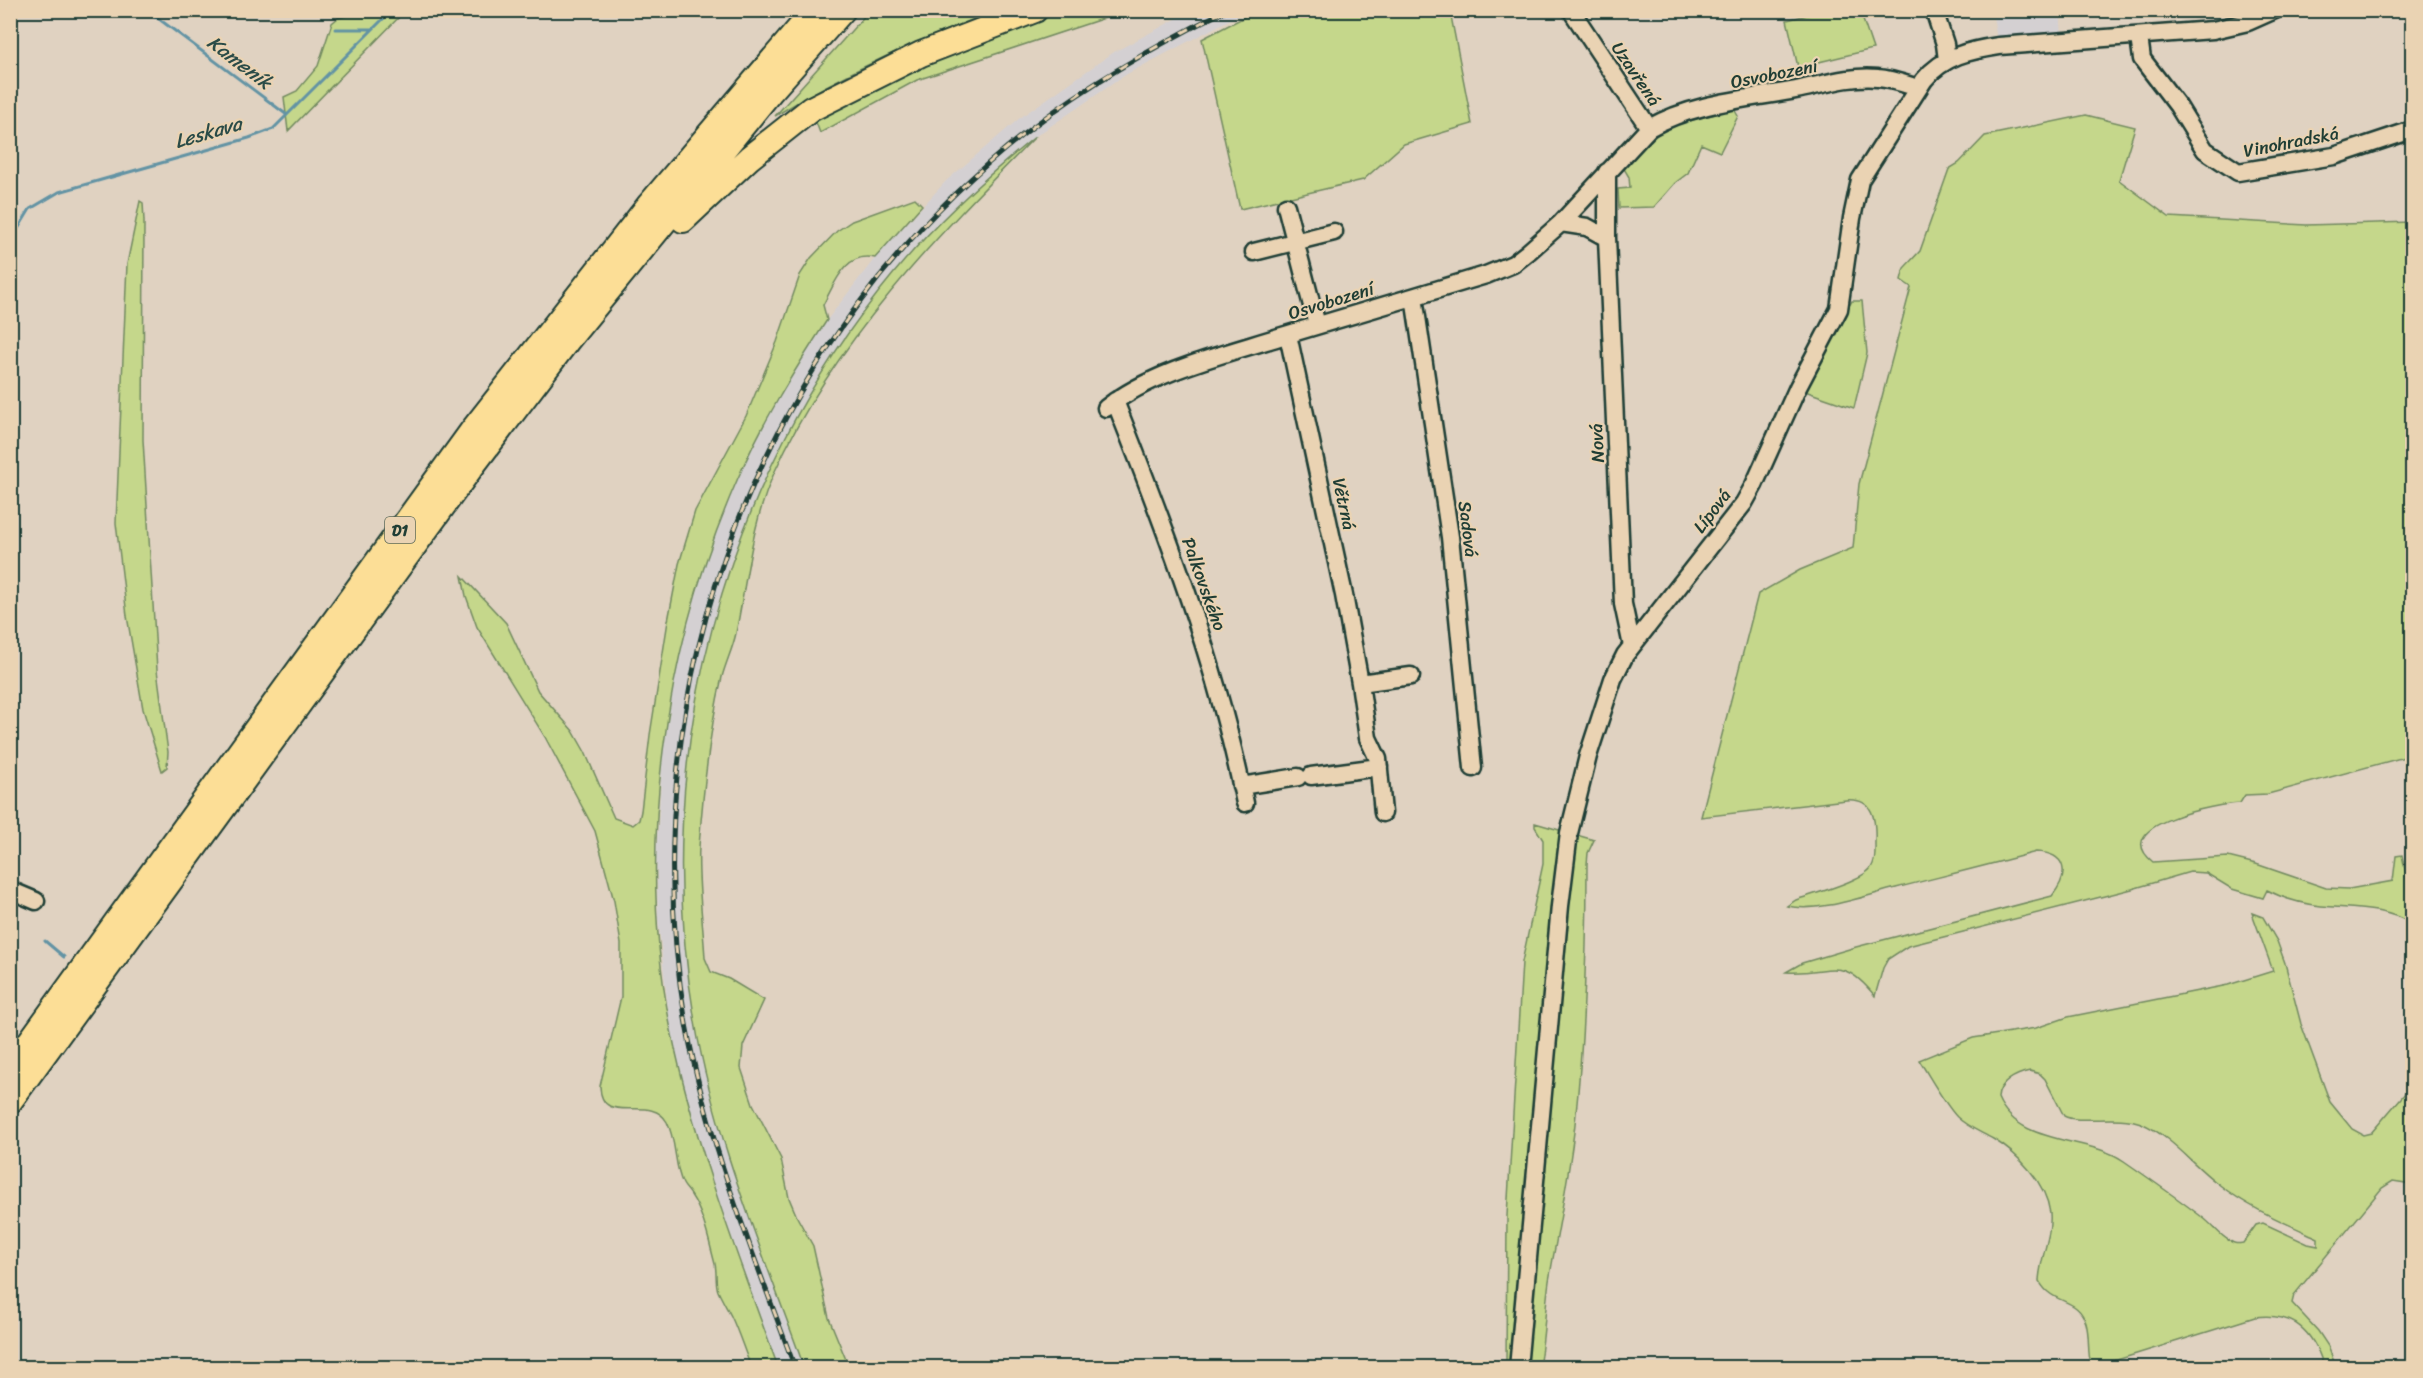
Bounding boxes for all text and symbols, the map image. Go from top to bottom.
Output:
water label: Kameník [199,26,281,100]
street label: Uzavřená [1602,35,1670,113]
street label: Osvobození [1728,50,1822,98]
water label: Leskava [170,106,248,159]
street label: Vinohradská [2240,117,2342,167]
street label: Osvobození [1284,272,1380,329]
street label: Nová [1580,423,1614,463]
street label: Větrná [1323,475,1365,533]
street label: Lípová [1684,482,1740,540]
street label: Sadová [1449,499,1487,559]
road number: D1 [385,517,415,543]
street label: Palkovského [1172,533,1236,635]

